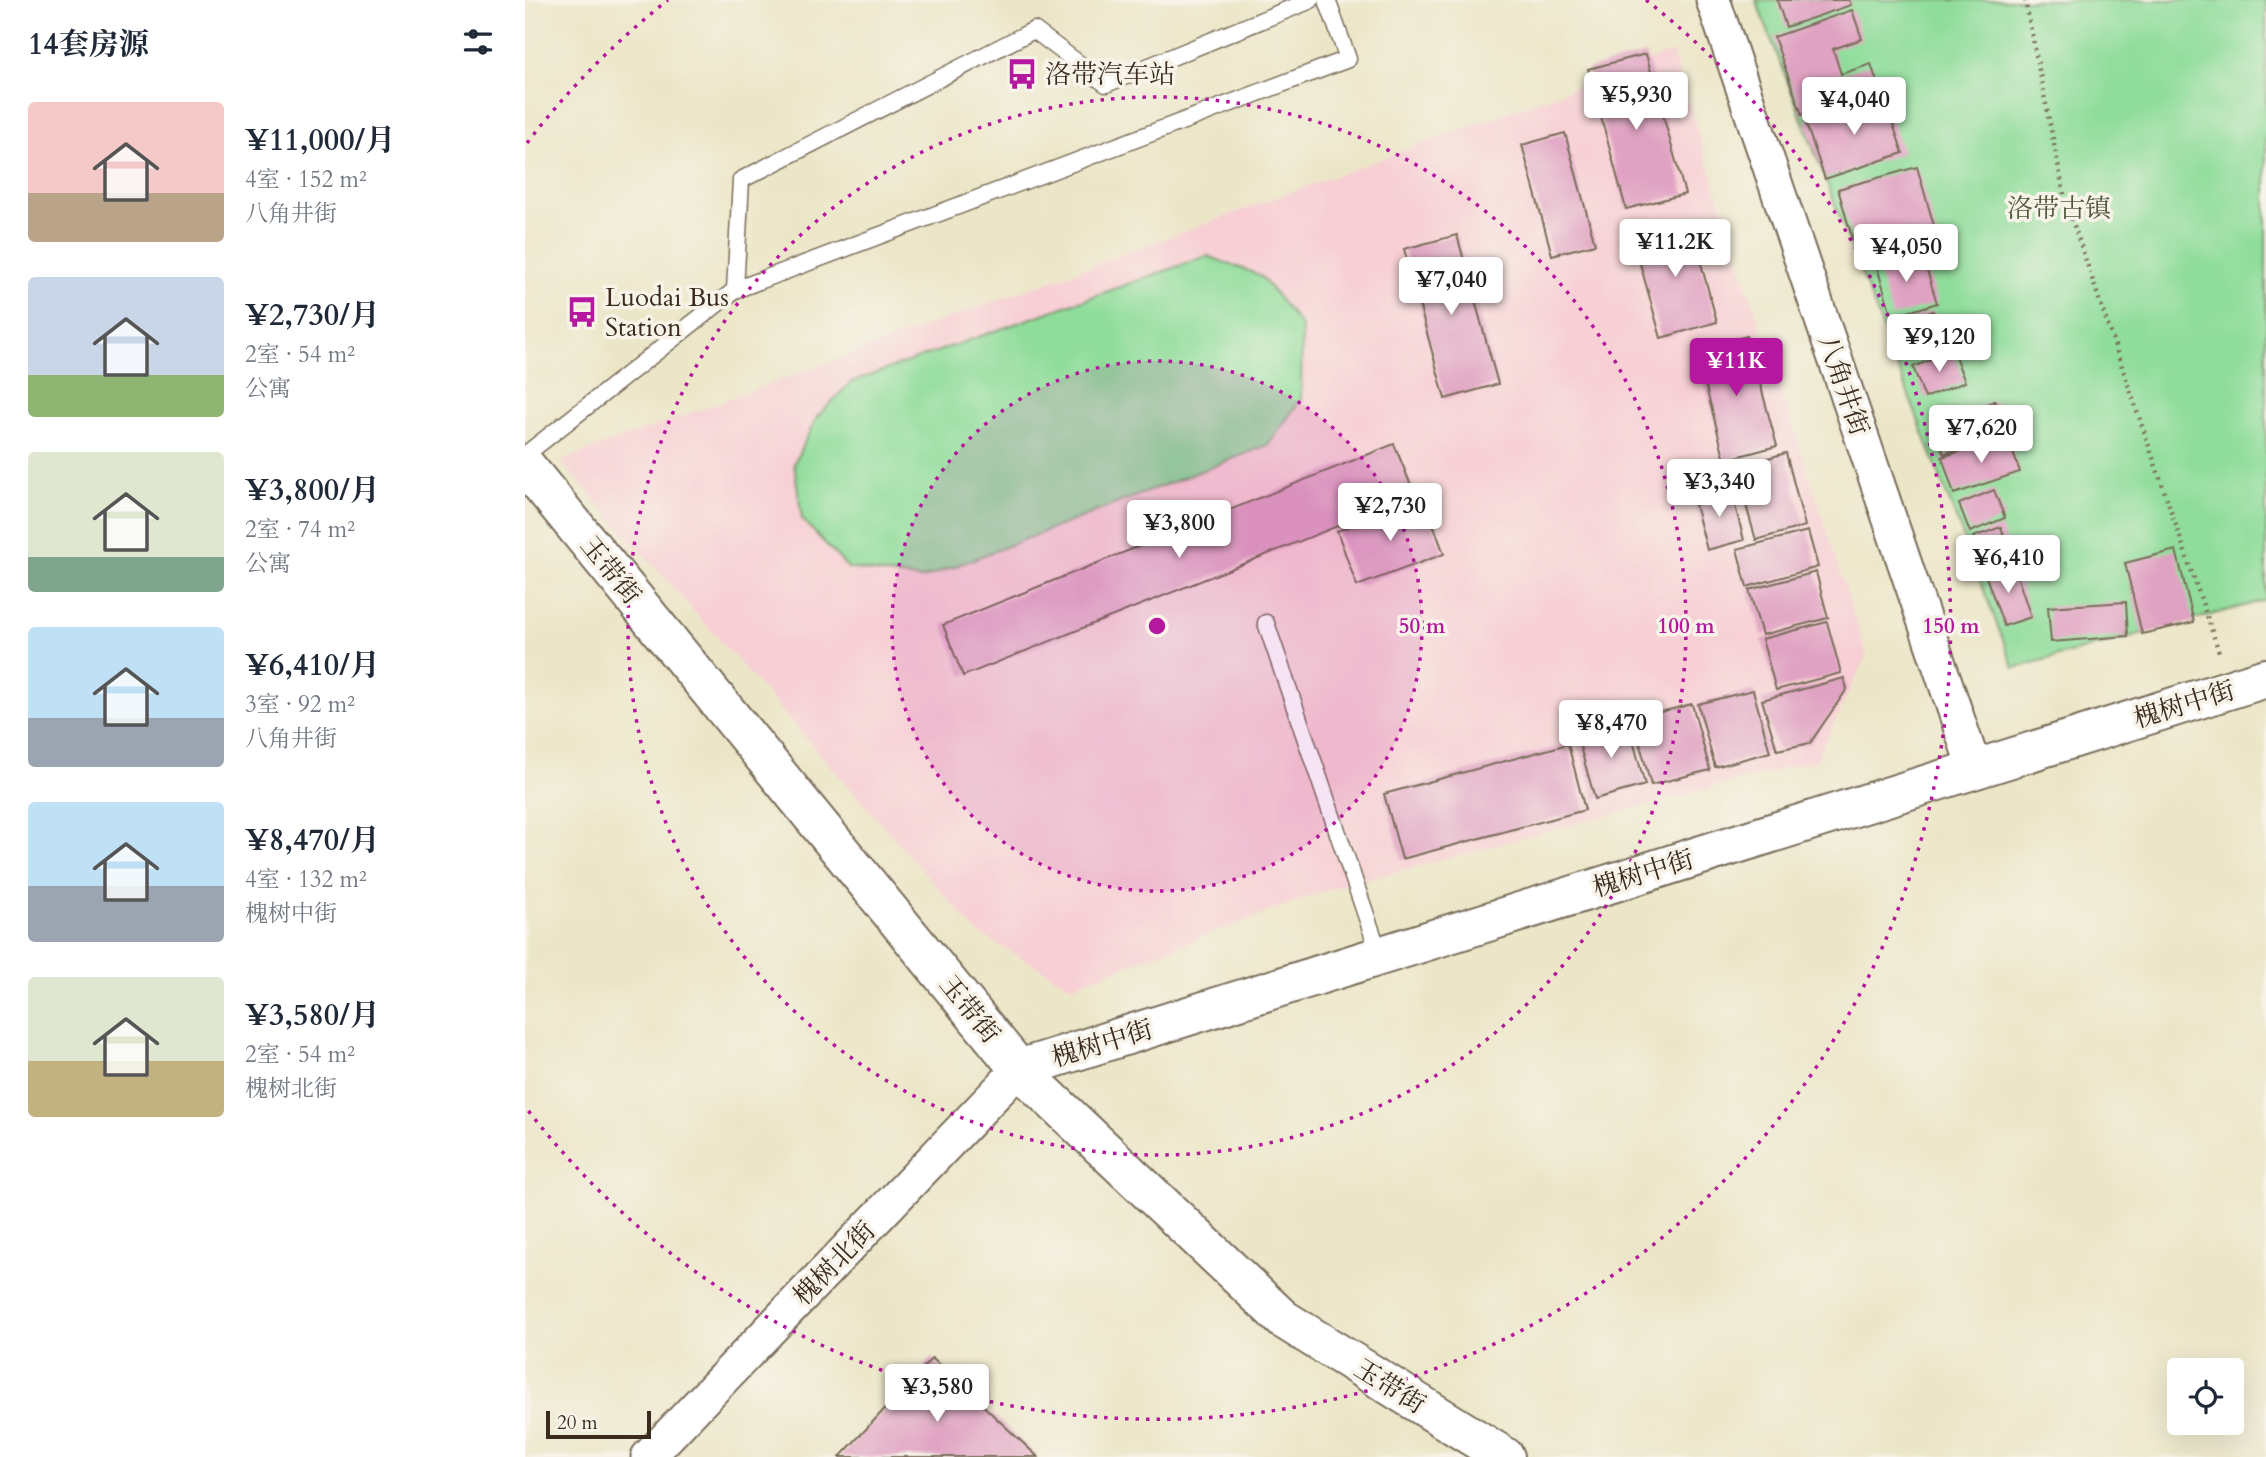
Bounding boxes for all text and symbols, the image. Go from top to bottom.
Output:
icon: filters [459,23,497,61]
text: 14套房源 [28,24,149,65]
bus stop icon: 洛带汽车站 [1005,57,1039,91]
place label: 洛带汽车站 [1045,57,1175,92]
pin: ¥5,930 [1579,72,1693,132]
pin: ¥4,040 [1797,78,1911,137]
text: ¥5,930 [1600,79,1672,110]
text: ¥4,040 [1818,84,1890,115]
text: ¥11,000/月 [245,120,395,161]
icon: home [84,130,168,214]
text: 4室 · 152 m² [245,164,367,195]
park label: 洛带古镇 [2007,191,2111,226]
text: 八角井街 [245,198,337,229]
pin: ¥11.2K [1618,219,1732,279]
pin: ¥4,050 [1849,224,1963,284]
text: ¥11.2K [1636,226,1715,257]
text: ¥4,050 [1870,231,1942,262]
pin: ¥7,040 [1394,258,1508,317]
text: ¥7,040 [1415,264,1487,295]
place label: Luodai Bus Station [605,280,729,345]
text: ¥2,730/月 [245,295,380,336]
bus stop icon: Luodai Bus Station [565,295,599,329]
icon: home [84,305,168,389]
pin: ¥9,120 [1882,314,1996,374]
text: ¥9,120 [1903,321,1975,352]
street label: 八角井街 [1810,330,1877,440]
pin: ¥11K [1695,338,1777,398]
text: 2室 · 54 m² [245,339,355,370]
text: ¥11K [1706,345,1766,376]
text: 公寓 [245,373,291,404]
pin: ¥7,620 [1924,406,2038,465]
text: ¥7,620 [1945,412,2017,443]
pin: ¥3,340 [1662,460,1776,519]
text: ¥3,340 [1683,466,1755,497]
text: ¥3,800/月 [245,470,380,511]
icon: home [84,480,168,564]
pin: ¥2,730 [1333,484,1447,543]
text: ¥2,730 [1354,490,1426,521]
pin: ¥3,800 [1122,500,1236,560]
text: ¥3,800 [1143,507,1215,538]
text: 2室 · 74 m² [245,514,355,545]
street label: 玉带街 [572,529,649,612]
pin: ¥6,410 [1951,536,2065,595]
text: ¥6,410 [1972,542,2044,573]
text: 公寓 [245,548,291,579]
text: 50 m [1399,612,1446,641]
text: 100 m [1657,612,1715,641]
text: 150 m [1922,612,1980,641]
centre of rings [1145,614,1169,638]
text: ¥6,410/月 [245,645,380,686]
icon: home [84,655,168,739]
street label: 槐树中街 [2129,673,2239,736]
text: 3室 · 92 m² [245,689,355,720]
pin: ¥8,470 [1554,700,1668,760]
text: ¥8,470 [1575,707,1647,738]
text: 八角井街 [245,723,337,754]
text: ¥8,470/月 [245,820,380,861]
icon: home [84,830,168,914]
street label: 槐树中街 [1588,842,1698,905]
text: 4室 · 132 m² [245,864,367,895]
text: 槐树中街 [245,898,337,929]
street label: 玉带街 [931,968,1008,1051]
text: ¥3,580/月 [245,995,380,1036]
icon: home [84,1005,168,1089]
street label: 槐树中街 [1047,1012,1157,1075]
text: 2室 · 54 m² [245,1039,355,1070]
text: 槐树北街 [245,1073,337,1104]
street label: 槐树北街 [786,1214,883,1313]
street label: 玉带街 [1347,1351,1432,1422]
map controls [2167,1358,2244,1435]
button: locate [2167,1358,2244,1435]
pin: ¥3,580 [880,1364,994,1424]
text: ¥3,580 [901,1371,973,1402]
scale bar [546,1408,651,1440]
text: 20 m [557,1410,598,1436]

